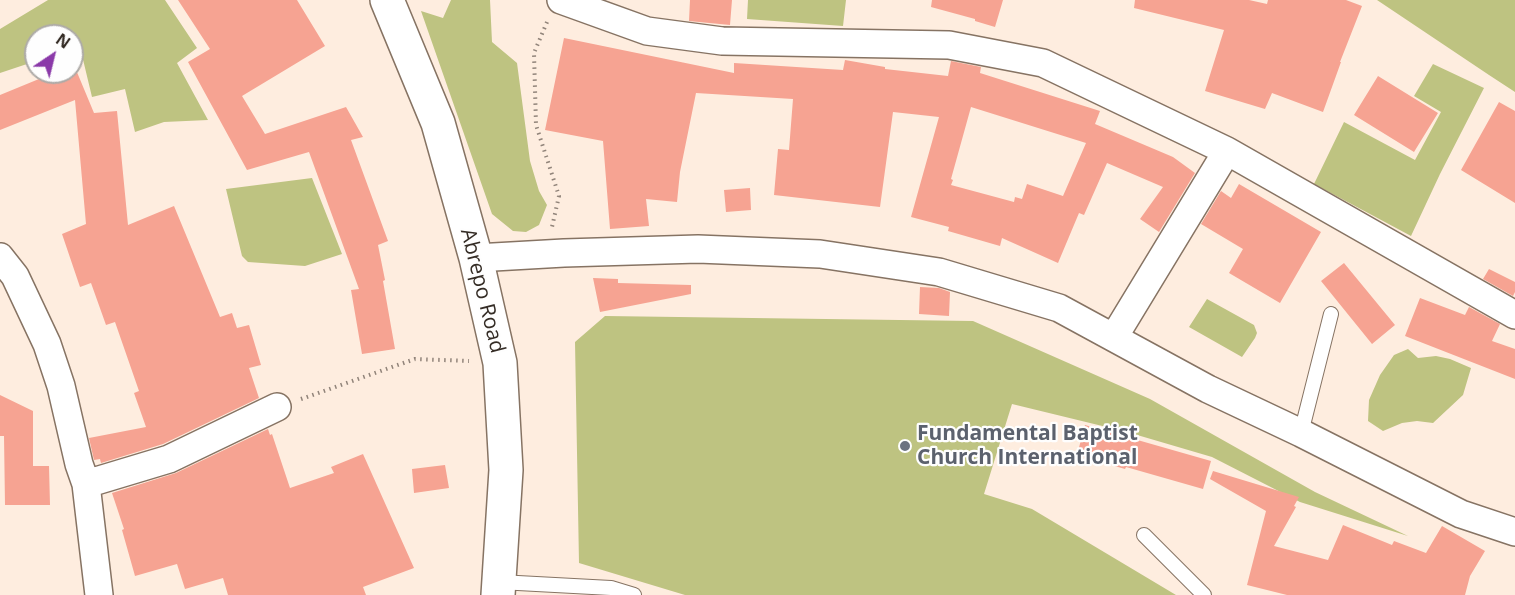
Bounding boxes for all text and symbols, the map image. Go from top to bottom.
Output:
north arrow [24,24,84,84]
text: N [52,28,75,54]
street label: Abrepo Road [454,226,510,356]
place label: Fundamental Baptist Church International [917,421,1138,471]
marker: Fundamental Baptist Church International [898,439,912,453]

